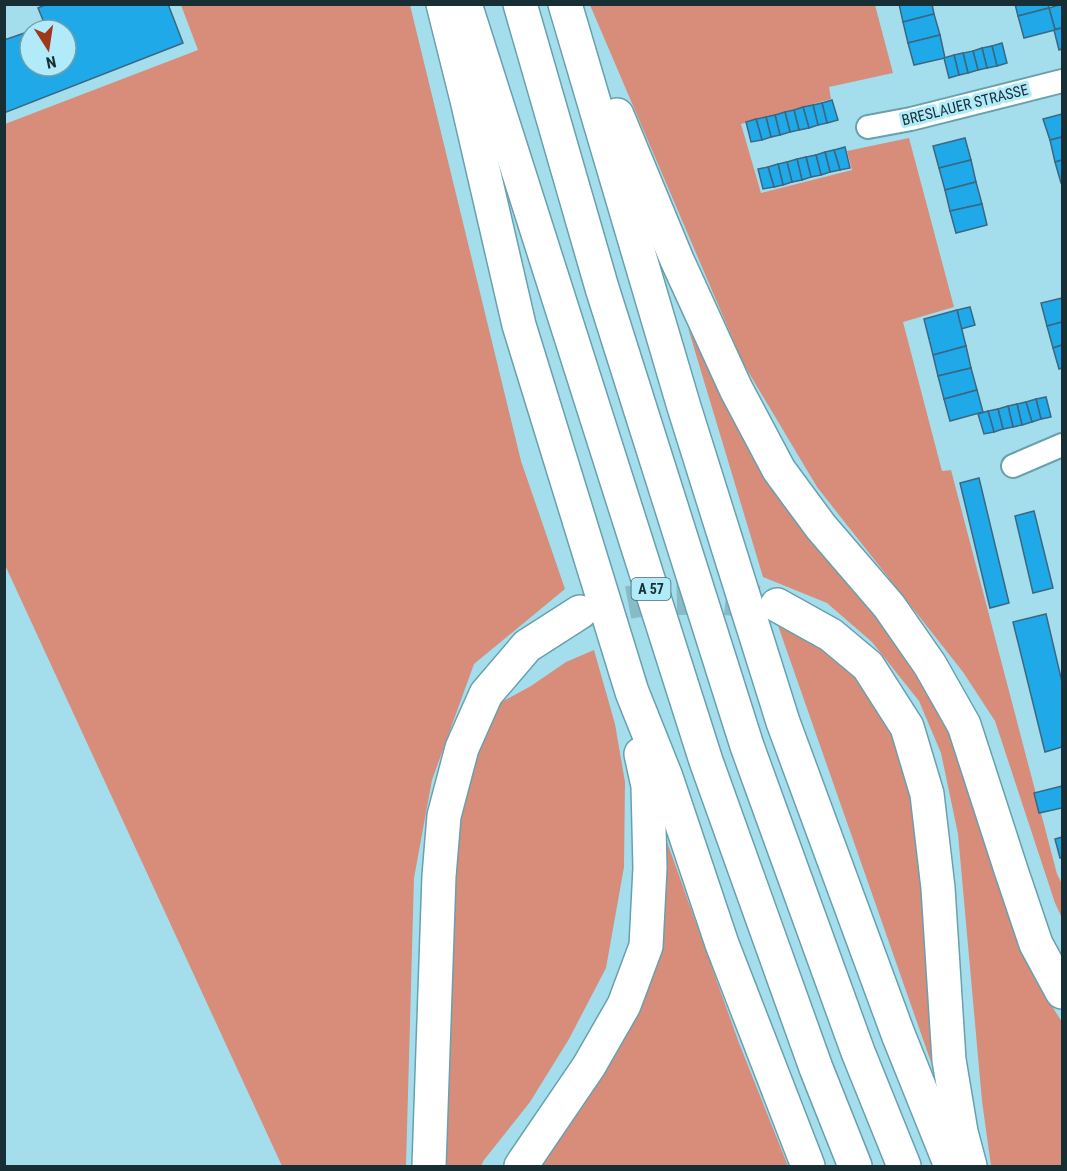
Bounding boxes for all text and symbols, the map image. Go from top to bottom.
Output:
north arrow [18,18,78,78]
text: N [44,52,58,72]
street label: BRESLAUER STRASSE [900,81,1030,129]
road number: A 57 [632,578,670,600]

